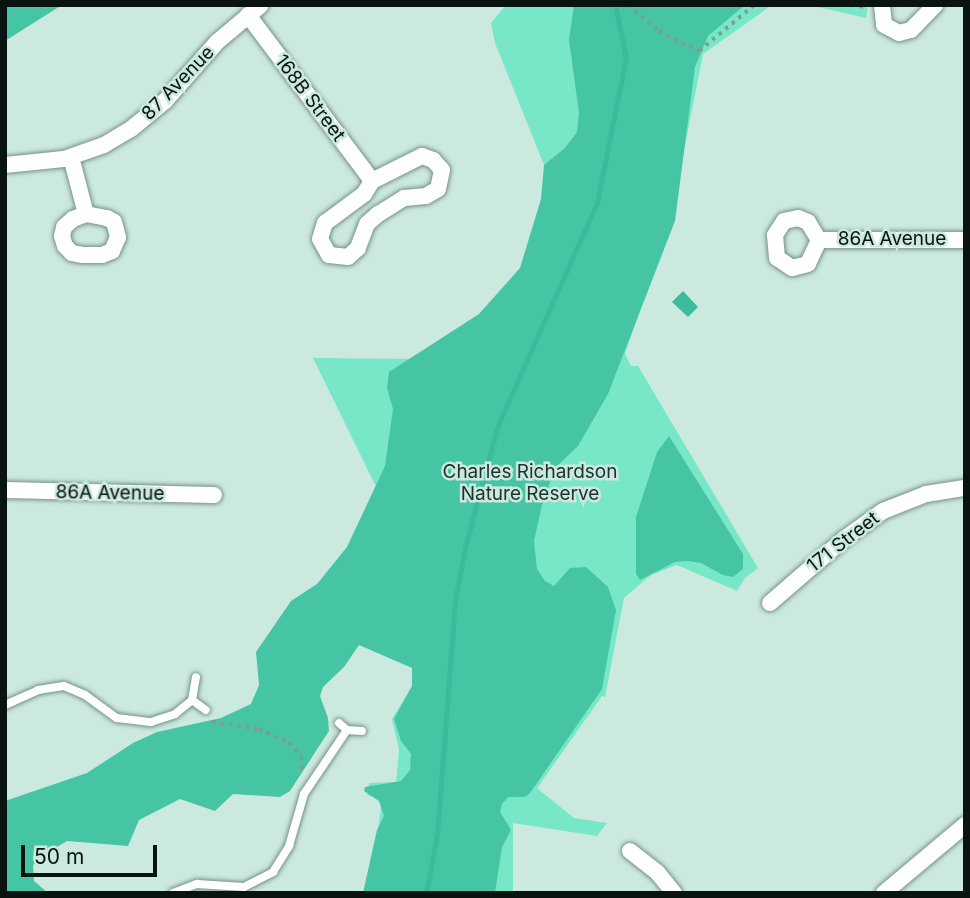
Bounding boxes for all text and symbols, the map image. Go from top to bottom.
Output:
street label: 87 Avenue [137,41,219,125]
street label: 168B Street [270,50,350,146]
street label: 86A Avenue [838,228,946,250]
park label: Charles Richardson Nature Reserve [443,461,617,505]
street label: 86A Avenue [55,481,165,505]
street label: 171 Street [802,507,884,577]
scale bar [24,832,161,876]
text: 50 m [34,844,84,869]

